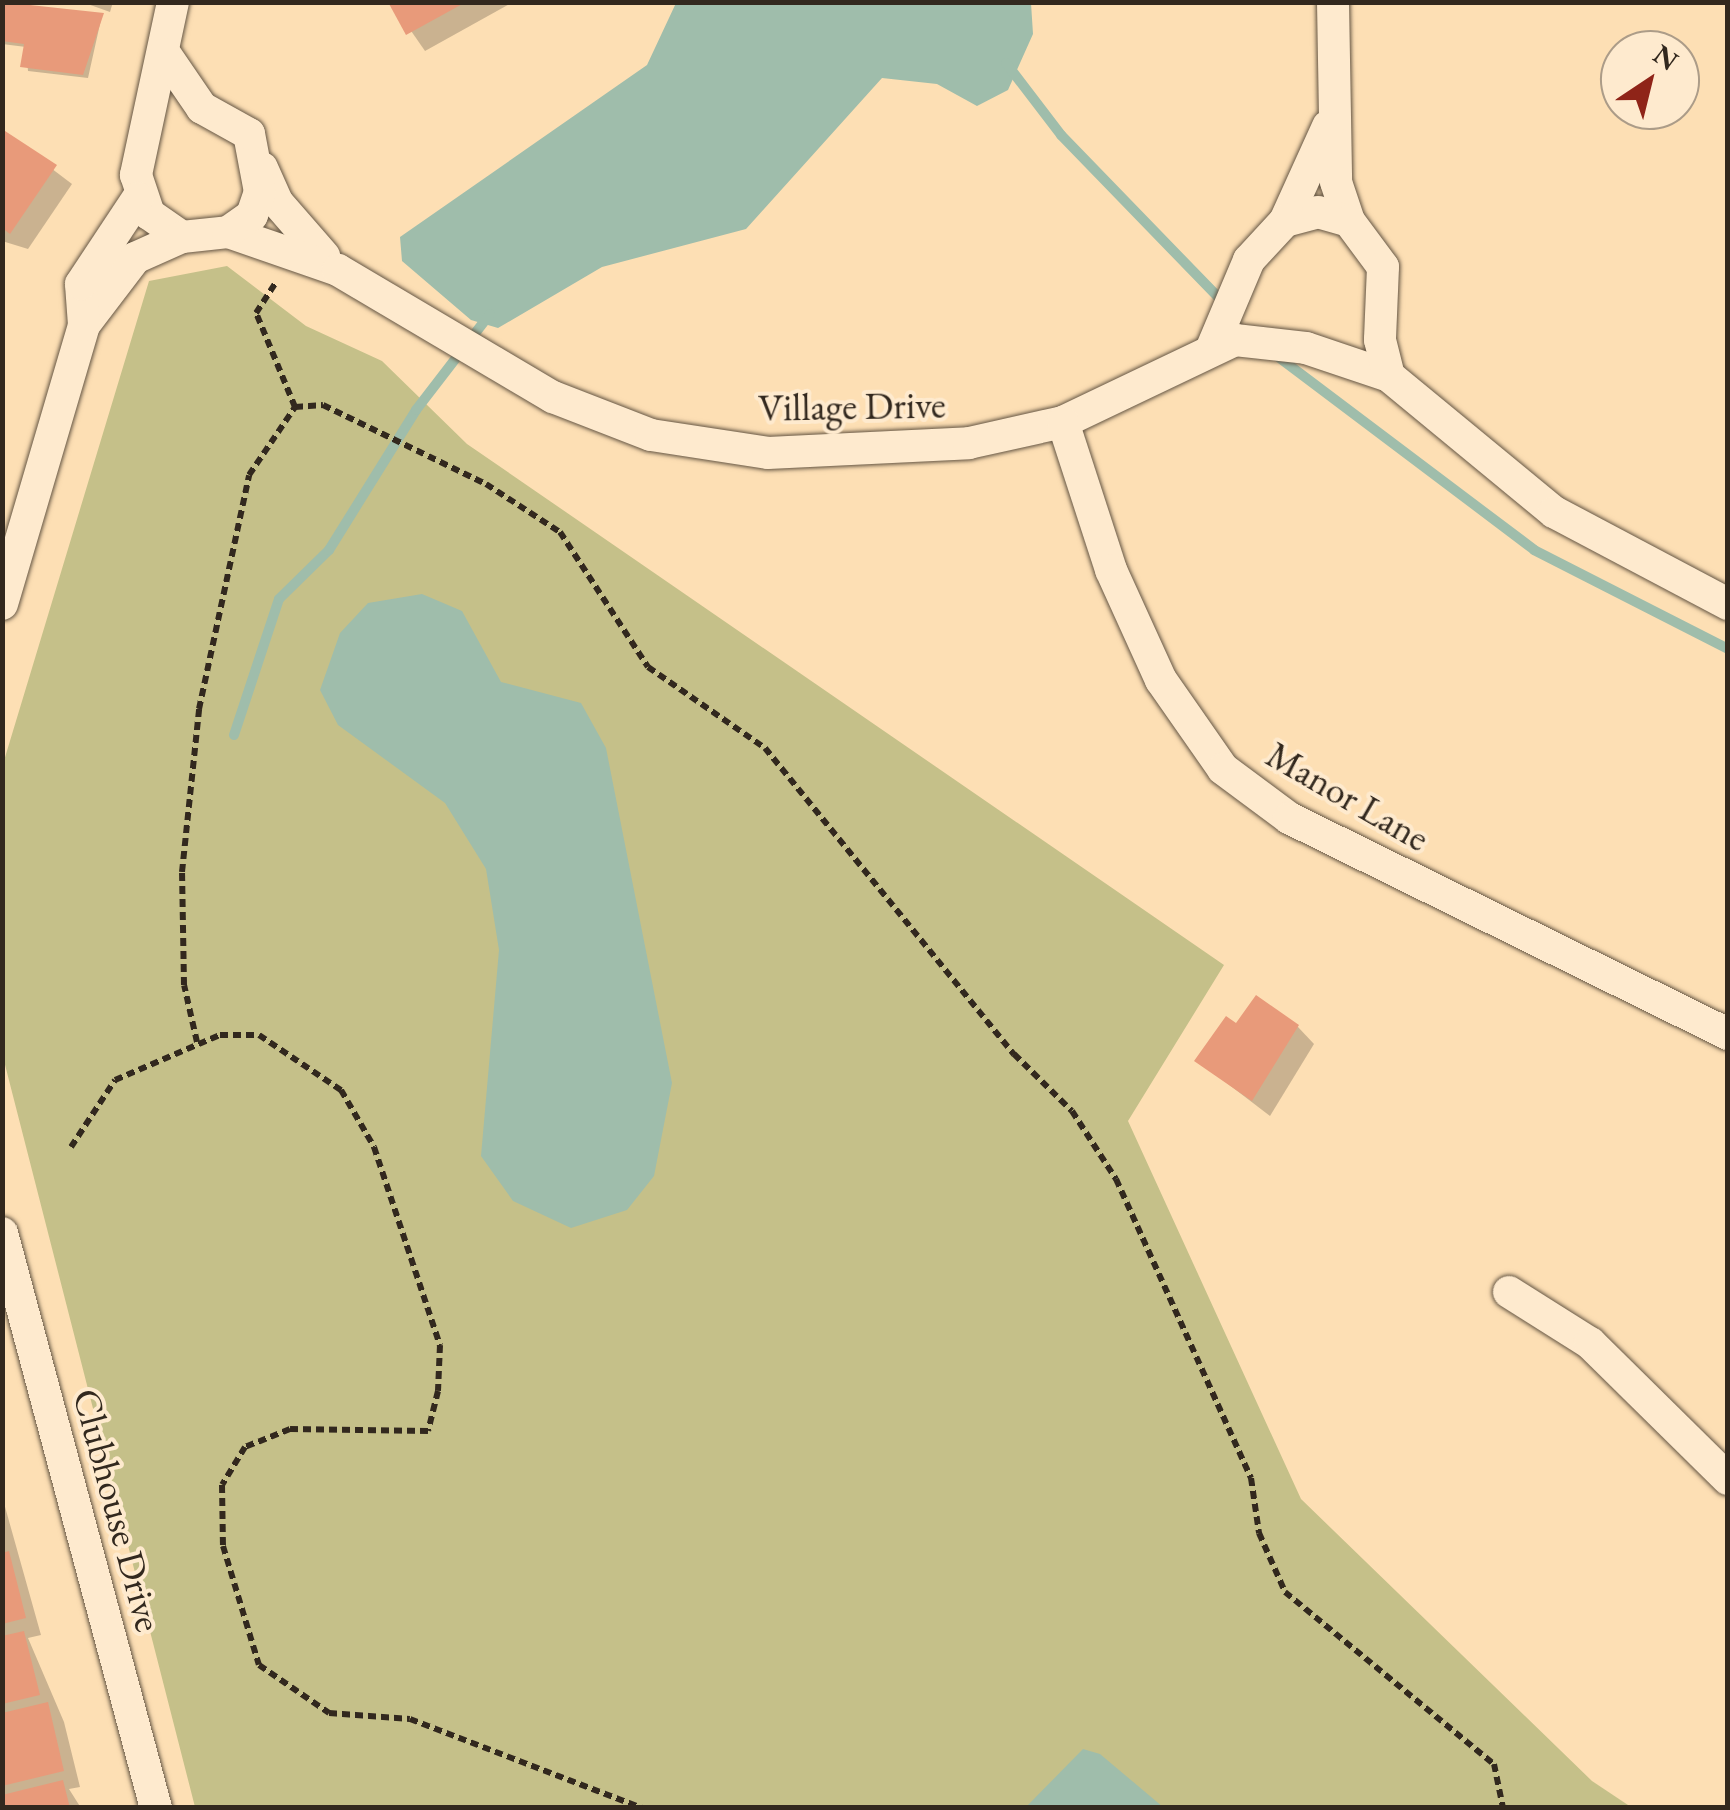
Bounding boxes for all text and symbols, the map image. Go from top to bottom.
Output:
north arrow [1600,30,1700,130]
text: N [1646,36,1686,78]
street label: Village Drive [758,382,946,430]
street label: Manor Lane [1259,731,1437,861]
street label: Clubhouse Drive [64,1384,172,1636]

